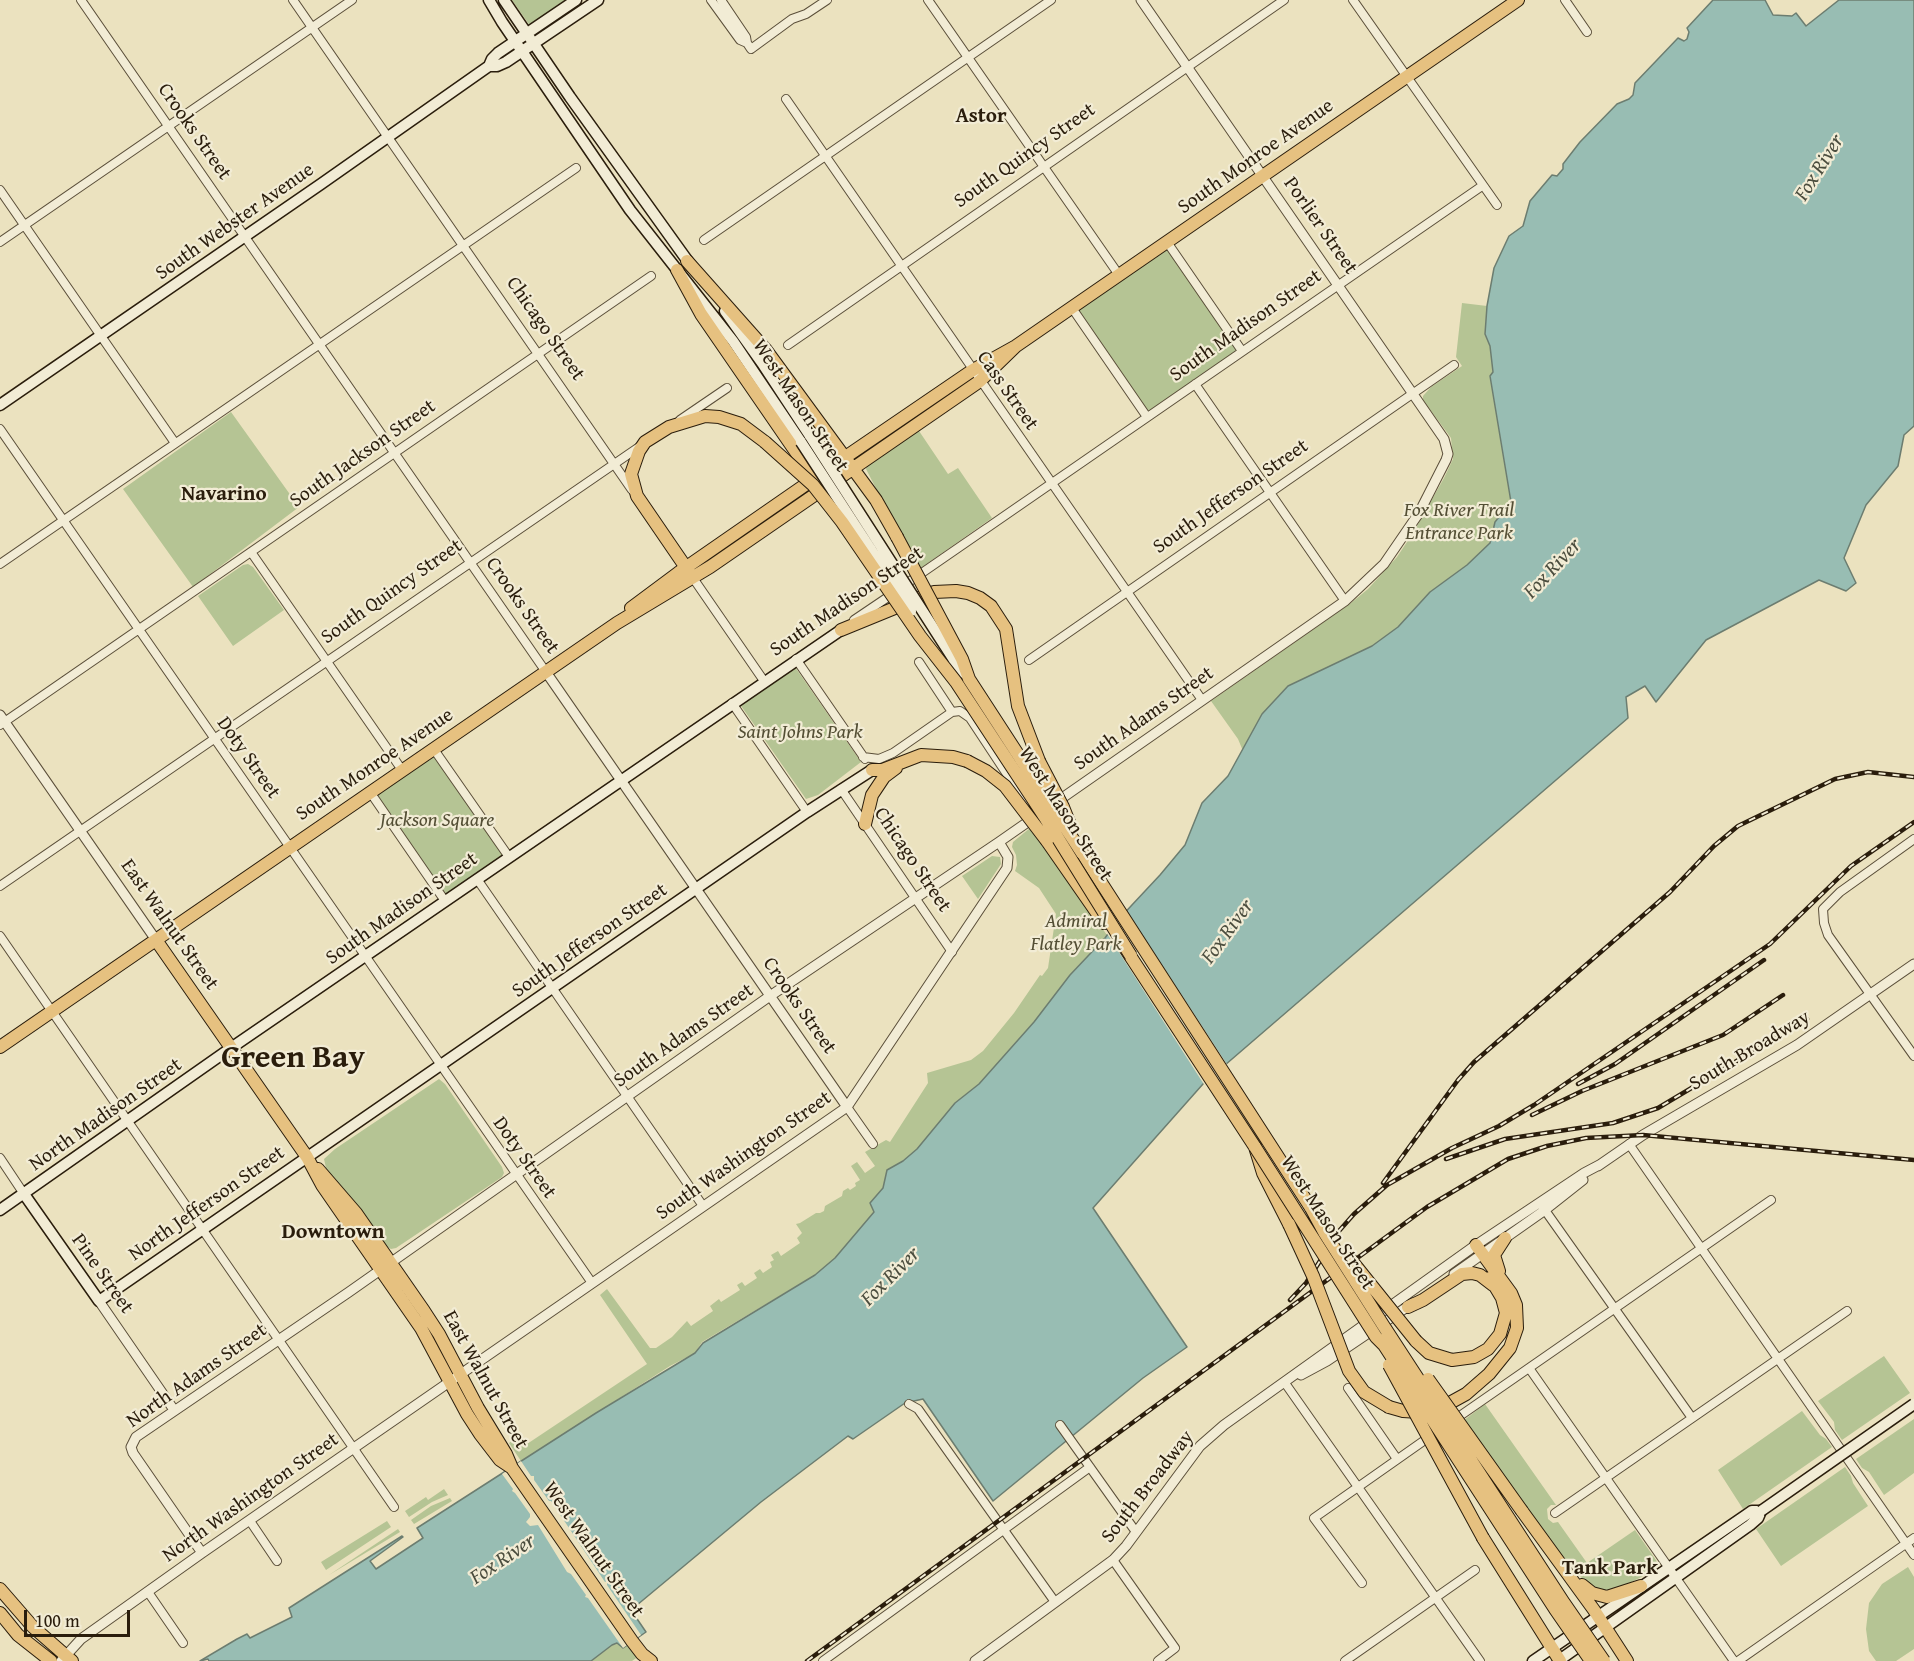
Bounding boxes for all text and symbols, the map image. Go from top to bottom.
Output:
street label: Crooks Street [152,79,236,185]
street label: South Monroe Avenue [1173,94,1339,220]
street label: South Quincy Street [950,98,1100,214]
district label: Astor [955,104,1007,130]
water label: Fox River [1790,130,1850,206]
street label: South Webster Avenue [151,158,319,286]
street label: Porlier Street [1278,173,1362,279]
street label: South Madison Street [1165,265,1327,387]
street label: Chicago Street [500,272,590,386]
street label: West Mason Street [747,335,853,477]
street label: Cass Street [971,347,1043,435]
street label: South Jackson Street [286,395,440,513]
street label: South Jefferson Street [1149,434,1313,560]
district label: Navarino [181,482,267,508]
park label: Fox River Trail Entrance Park [1404,499,1514,546]
street label: South Quincy Street [317,534,467,650]
water label: Fox River [1519,534,1587,604]
street label: South Madison Street [766,542,928,662]
street label: Crooks Street [480,553,564,659]
street label: South Adams Street [1070,662,1218,776]
street label: South Monroe Avenue [292,703,458,827]
street label: Doty Street [211,712,285,804]
park label: Saint Johns Park [737,721,863,745]
street label: West Mason Street [1013,742,1117,886]
street label: Chicago Street [868,803,956,917]
park label: Jackson Square [380,809,494,833]
street label: South Madison Street [321,848,483,970]
street label: East Walnut Street [115,855,223,995]
street label: South Jefferson Street [508,878,672,1004]
water label: Fox River [1196,895,1260,969]
park label: Admiral Flatley Park [1030,910,1122,957]
street label: Crooks Street [757,953,841,1059]
street label: South Adams Street [610,979,758,1093]
street label: South Broadway [1685,1006,1815,1096]
district label: Green Bay [221,1040,365,1078]
street label: North Madison Street [25,1053,187,1177]
street label: South Washington Street [652,1086,836,1226]
street label: Doty Street [487,1112,561,1204]
street label: North Jefferson Street [124,1141,290,1267]
street label: West Mason Street [1275,1151,1379,1295]
district label: Downtown [281,1219,385,1245]
street label: Pine Street [66,1229,138,1319]
water label: Fox River [856,1242,926,1312]
street label: East Walnut Street [437,1307,533,1453]
street label: North Adams Street [122,1319,272,1433]
street label: South Broadway [1097,1426,1199,1548]
street label: North Washington Street [158,1428,344,1568]
street label: West Walnut Street [537,1477,649,1623]
water label: Fox River [466,1529,540,1591]
district label: Tank Park [1562,1556,1658,1582]
scale bar [27,1598,134,1636]
text: 100 m [35,1607,80,1634]

